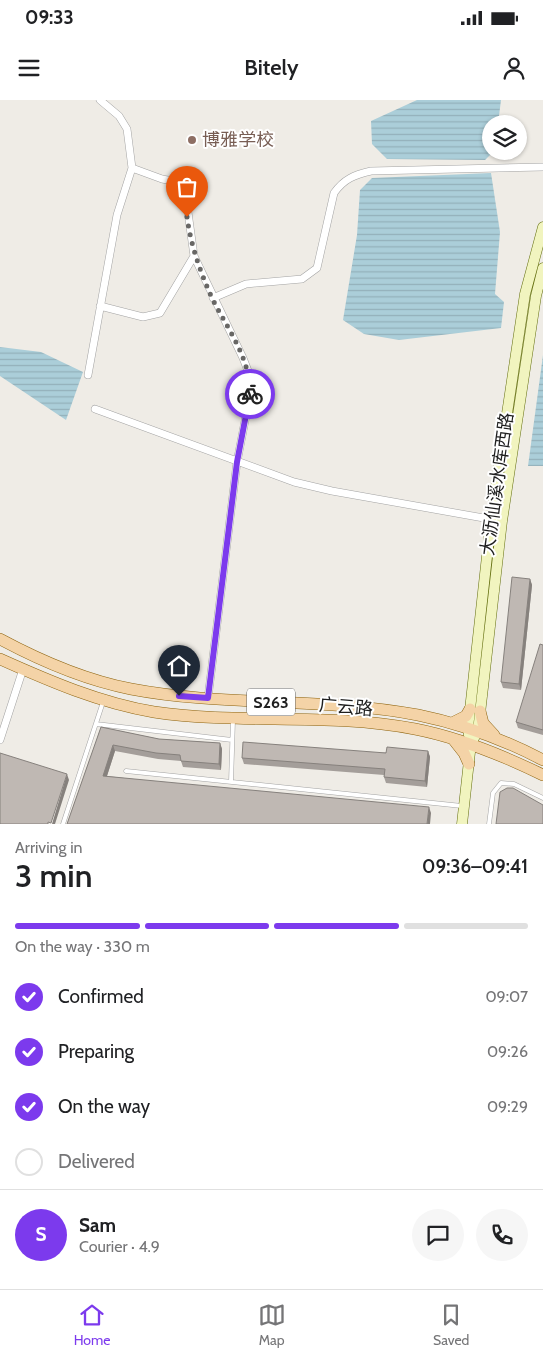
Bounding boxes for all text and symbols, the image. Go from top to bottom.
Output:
text: 09:33 [25,6,74,29]
icon: menu [15,54,43,82]
text: Bitely [244,54,299,81]
icon: person [500,54,528,82]
map controls [482,115,527,160]
button: layers [482,115,527,160]
place label: 博雅学校 [202,129,274,151]
marker: 博雅学校 [186,134,198,146]
pin [166,166,208,217]
icon: bag [173,173,201,201]
courier [225,369,275,419]
icon: bike [236,380,264,408]
street label: 大沥仙溪水库西路 [476,411,518,557]
pin [158,645,200,696]
icon: home [165,652,193,680]
road number: S263 [247,688,295,716]
street label: 广云路 [318,694,374,720]
text: Arriving in [15,838,82,857]
text: 09:36–09:41 [422,855,528,878]
text: 3 min [15,856,92,895]
text: On the way · 330 m [15,937,150,956]
icon: check [15,983,43,1011]
text: Confirmed [58,985,144,1008]
text: 09:07 [485,987,528,1006]
icon: check [15,1038,43,1066]
text: Preparing [58,1040,134,1063]
text: 09:26 [487,1042,528,1061]
icon: check [15,1093,43,1121]
text: On the way [58,1095,150,1118]
text: 09:29 [487,1097,528,1116]
text: Delivered [58,1150,135,1173]
button: chat [412,1209,464,1261]
button: phone [476,1209,528,1261]
text: Sam [79,1214,116,1237]
text: S [35,1223,47,1246]
text: Courier · 4.9 [79,1237,160,1256]
tab: Home [74,1301,110,1349]
tab: Map [258,1301,286,1349]
tab: Saved [433,1301,469,1349]

